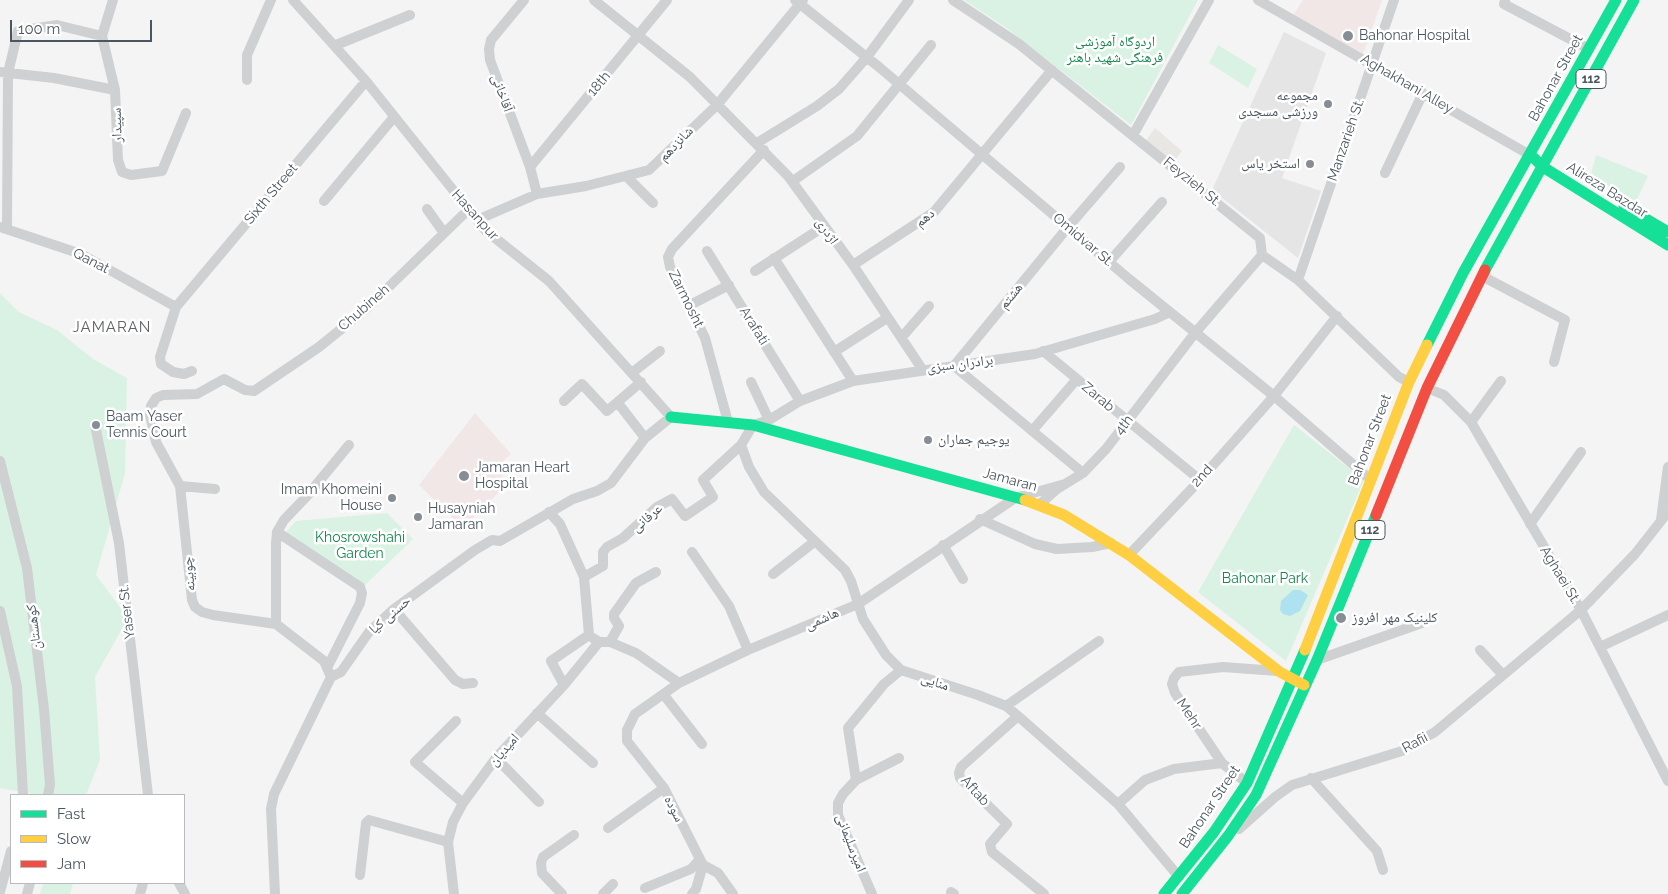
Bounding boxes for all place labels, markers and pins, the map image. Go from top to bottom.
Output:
place label: Bahonar Hospital [1359,28,1470,44]
marker: Bahonar Hospital [1341,29,1355,43]
place label: مجموعه ورزشی مسجدی [1238,88,1318,120]
marker: مجموعه ورزشی مسجدی [1322,98,1334,110]
place label: استخر یاس [1241,156,1300,172]
marker: استخر یاس [1304,158,1316,170]
place label: Baam Yaser Tennis Court [106,409,187,442]
marker: Baam Yaser Tennis Court [90,419,102,431]
place label: یوجیم جماران [938,432,1009,448]
marker: یوجیم جماران [922,434,934,446]
place label: Jamaran Heart Hospital [475,460,570,492]
marker: Jamaran Heart Hospital [457,469,471,483]
place label: Imam Khomeini House [281,482,382,514]
marker: Imam Khomeini House [386,492,398,504]
place label: Husayniah Jamaran [428,501,495,534]
marker: Husayniah Jamaran [412,511,424,523]
place label: کلینیک مهر افروز [1352,610,1438,626]
marker: کلینیک مهر افروز [1334,611,1348,625]

